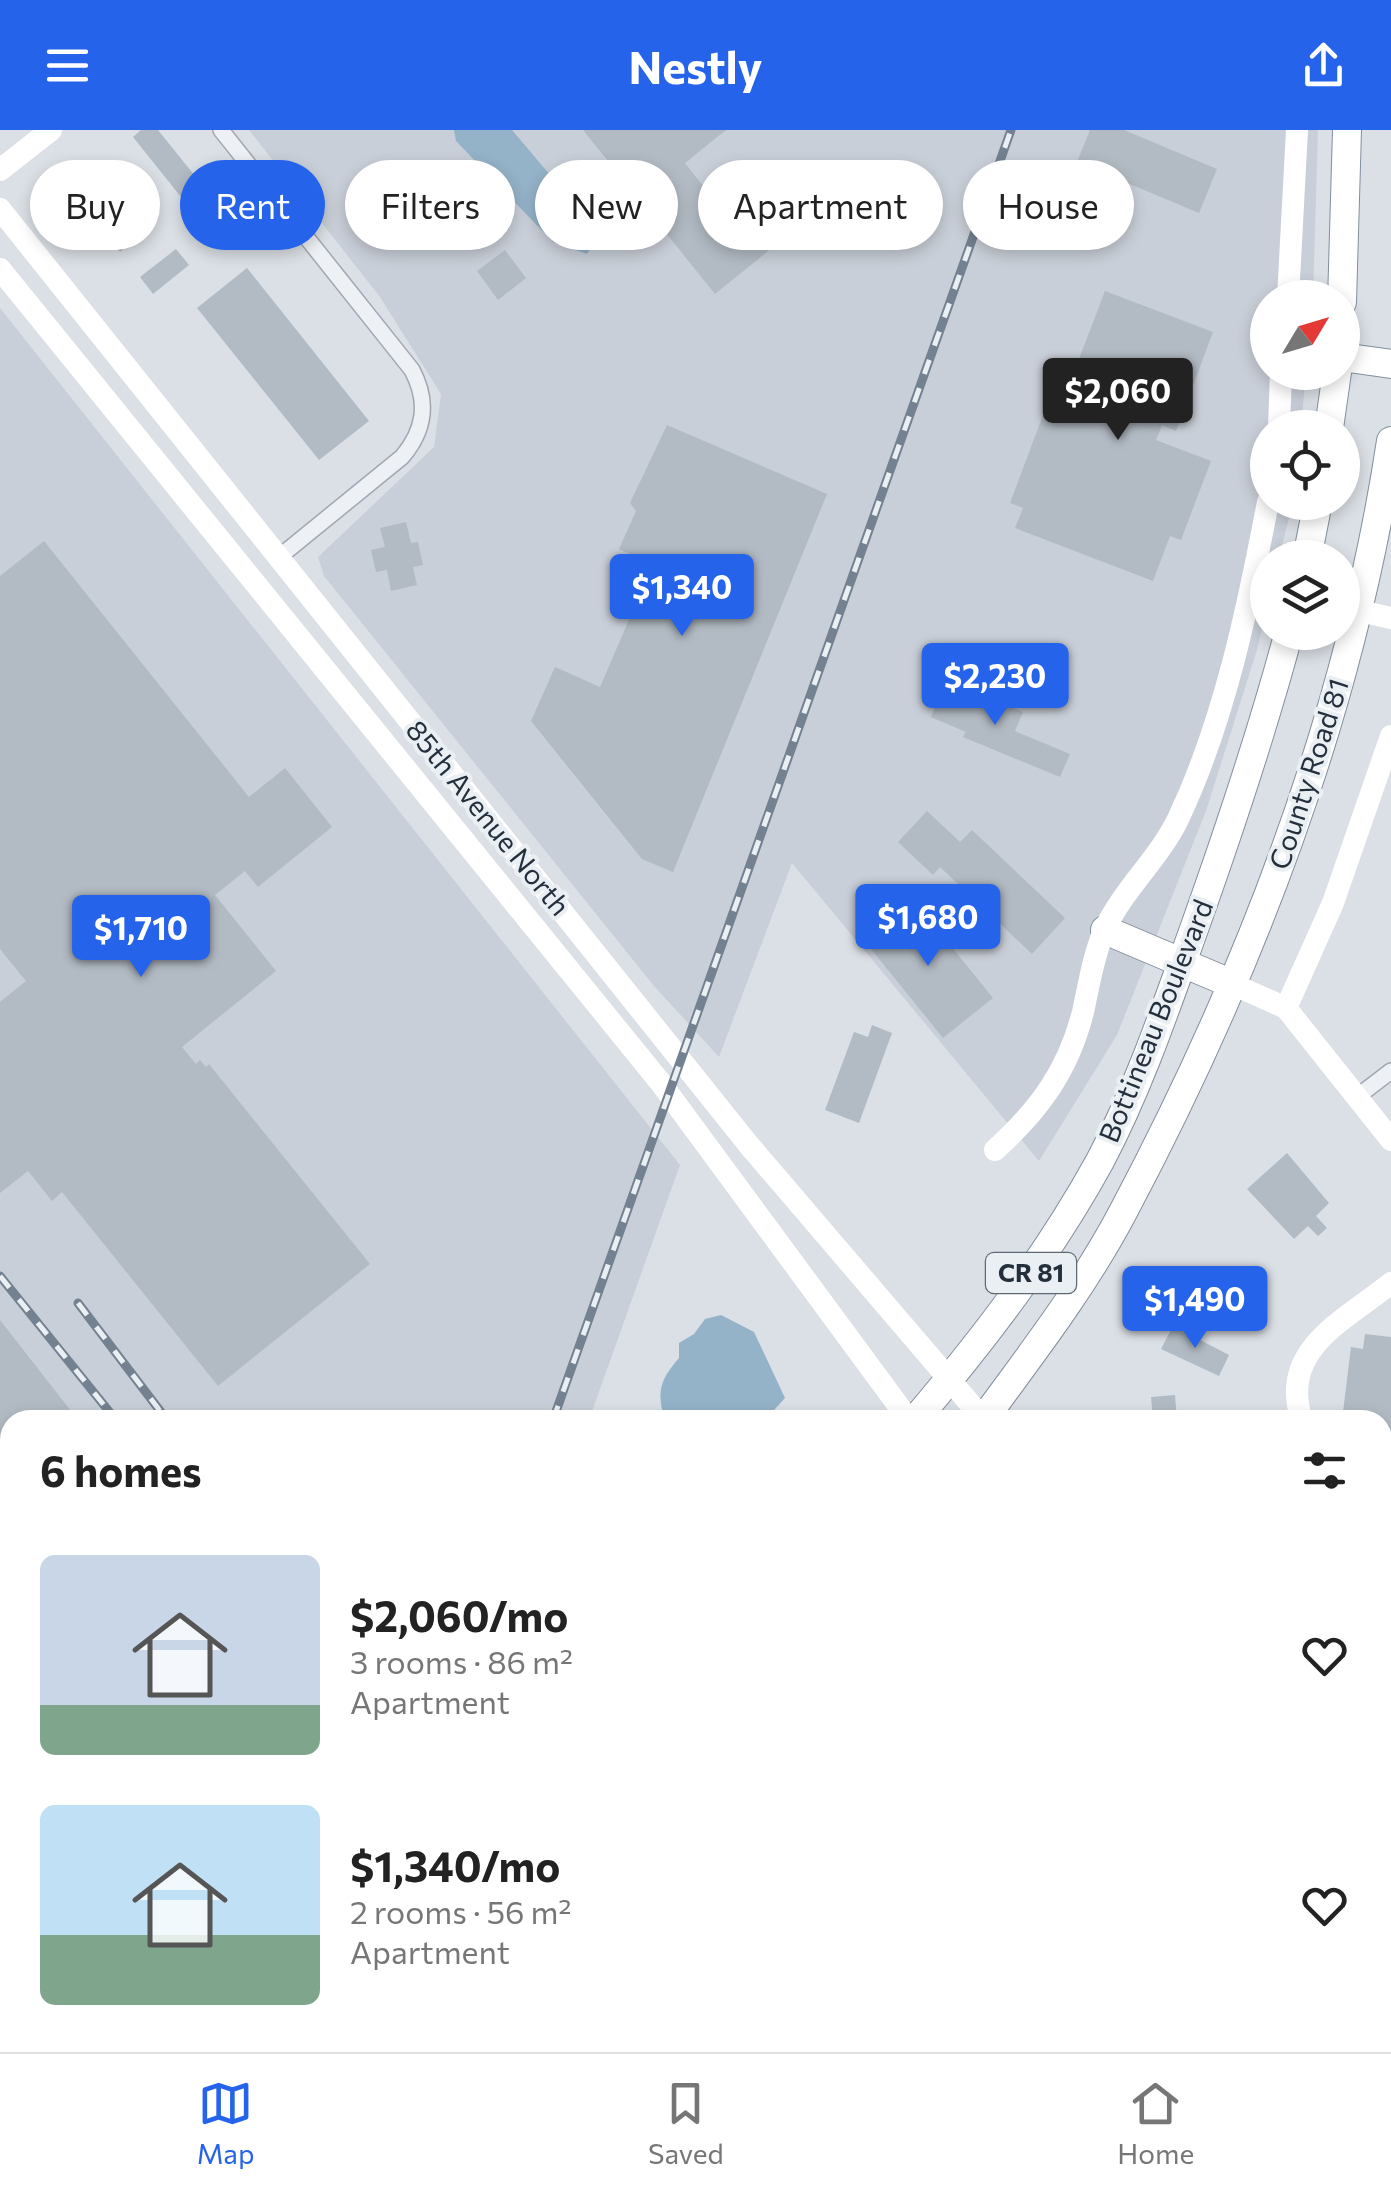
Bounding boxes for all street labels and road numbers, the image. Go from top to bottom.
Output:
street label: County Road 81 [1261,674,1355,873]
street label: 85th Avenue North [400,713,578,922]
street label: Bottineau Boulevard [1091,894,1219,1147]
road number: CR 81 [986,1253,1076,1293]

